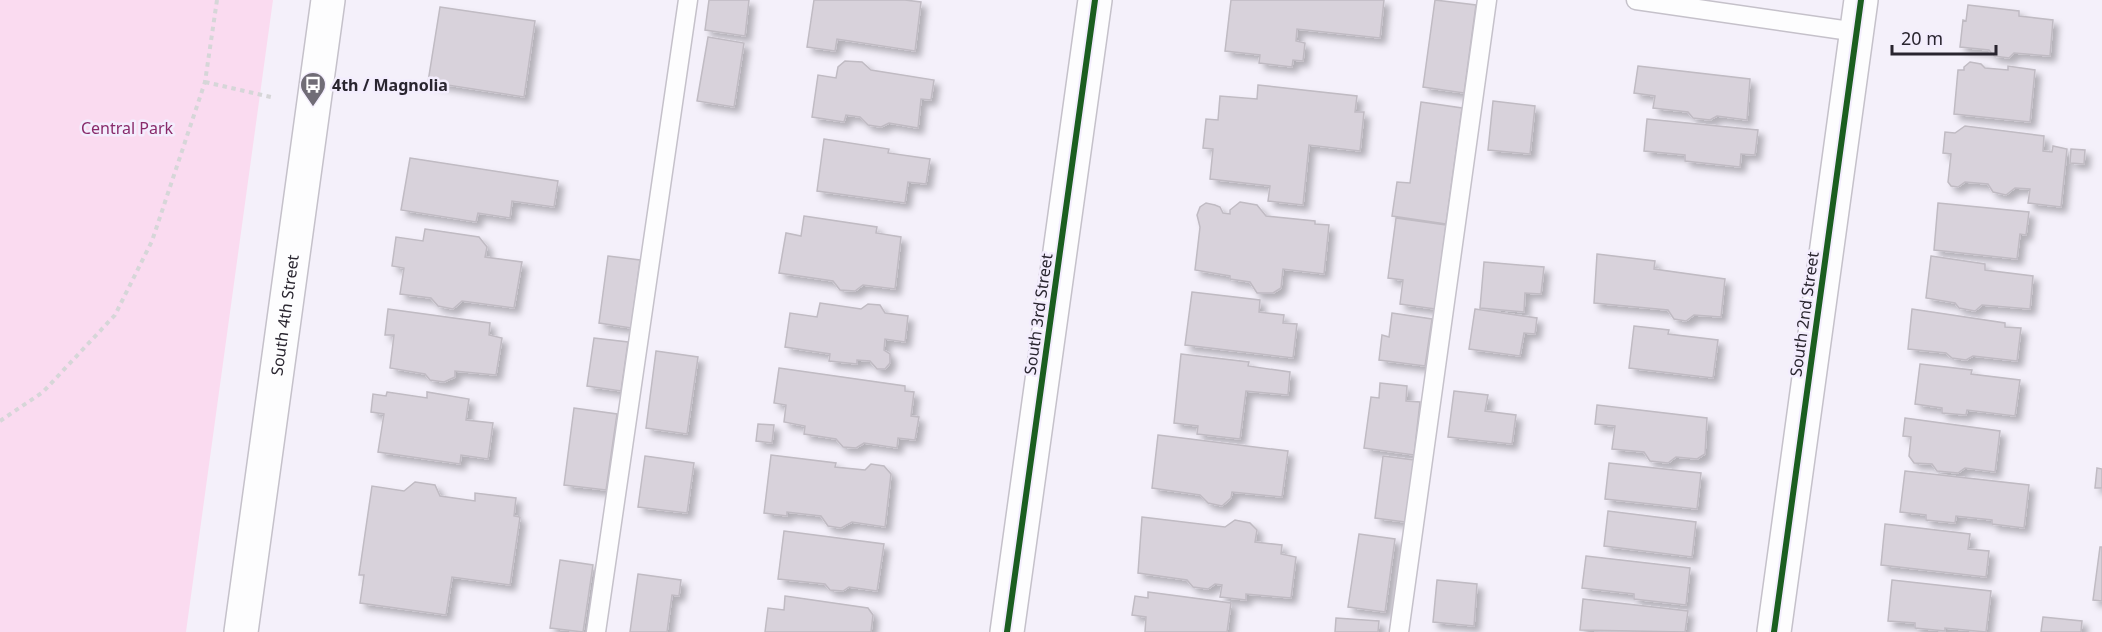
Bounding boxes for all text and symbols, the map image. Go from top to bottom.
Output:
scale bar [1892,18,1996,56]
text: 20 m [1901,26,1943,50]
bus stop icon: 4th / Magnolia [298,70,328,108]
place label: 4th / Magnolia [332,74,448,96]
park label: Central Park [81,117,174,139]
street label: South 2nd Street [1784,250,1824,378]
street label: South 3rd Street [1019,252,1057,376]
street label: South 4th Street [265,253,304,377]

